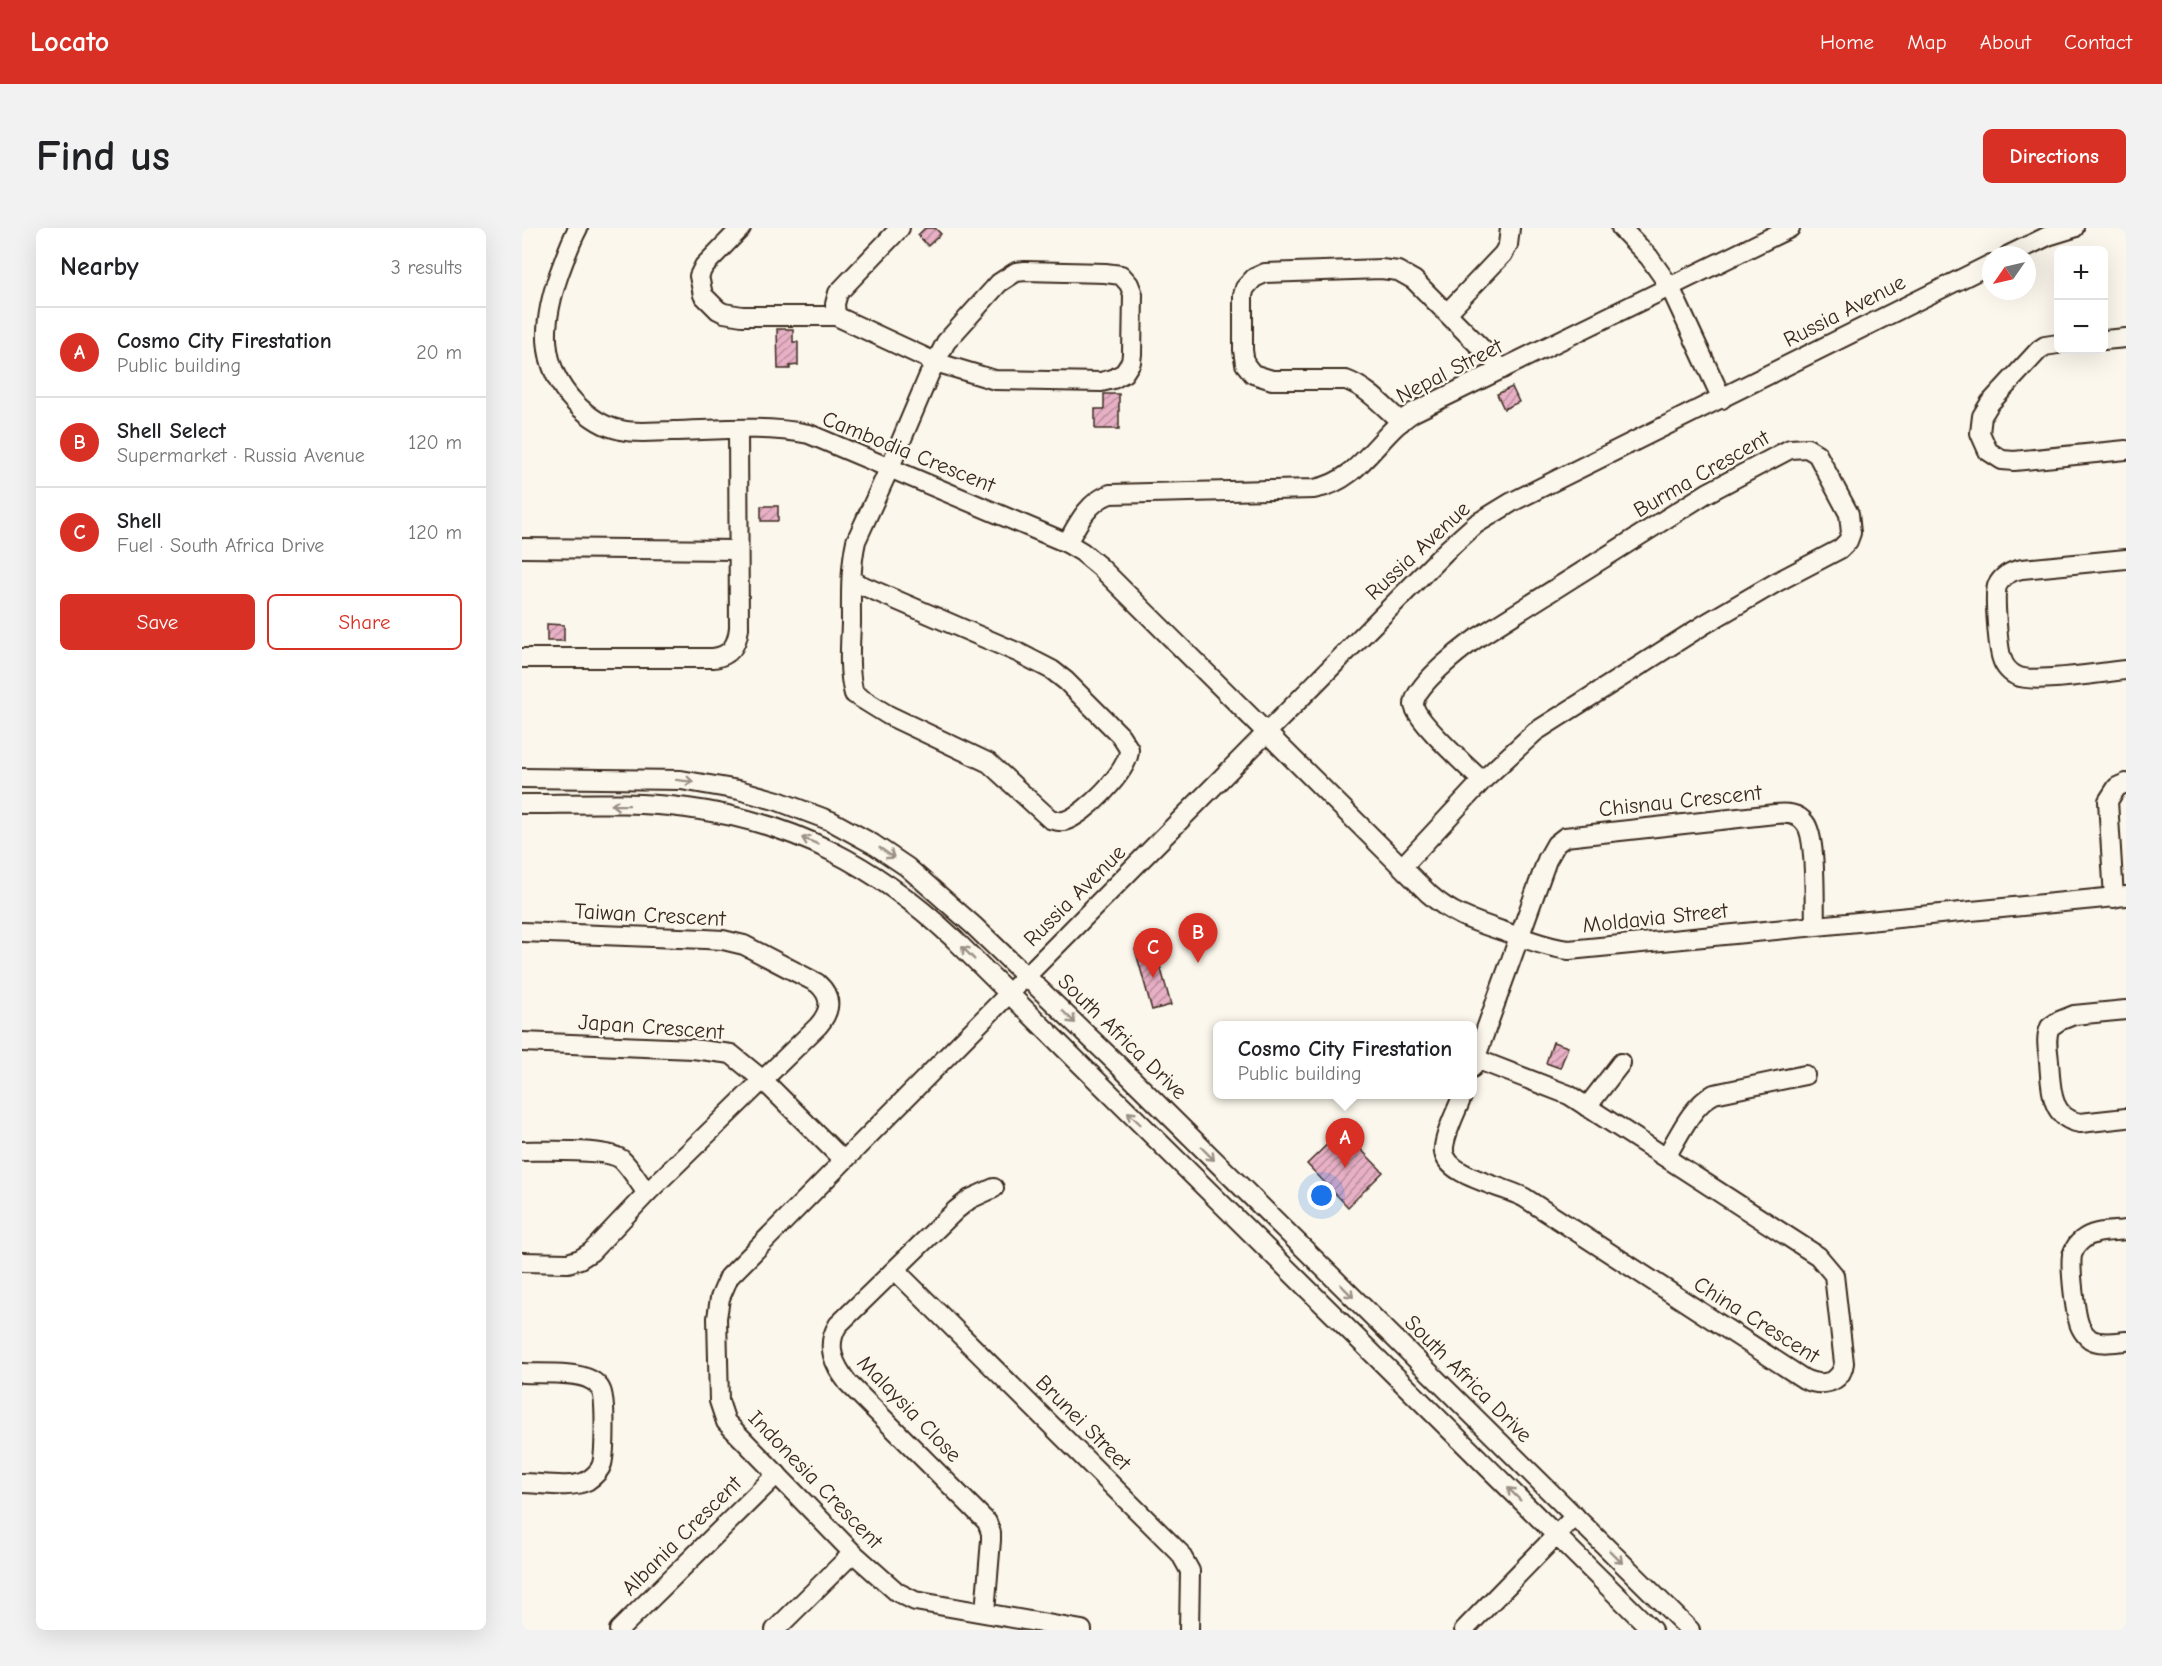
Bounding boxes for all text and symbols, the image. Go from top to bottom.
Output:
text: Locato [30,26,109,58]
text: Home [1820,30,1874,54]
text: Map [1907,30,1947,54]
text: About [1980,30,2031,54]
text: Contact [2064,30,2132,54]
button: Directions [1983,129,2126,183]
text: Find us [36,132,170,181]
north arrow [1982,246,2036,300]
map controls [2054,246,2108,354]
button: + [2054,246,2108,300]
text: Nearby [60,252,139,282]
text: 3 results [391,256,462,279]
street label: Russia Avenue [1779,269,1910,353]
button: − [2054,300,2108,354]
text: Cosmo City Firestation [117,328,332,354]
street label: Nepal Street [1392,333,1508,409]
text: A [74,341,85,364]
text: 20 m [416,341,462,364]
text: Public building [117,354,241,377]
street label: Cambodia Crescent [819,405,999,499]
text: Shell Select [117,418,226,444]
street label: Burma Crescent [1629,424,1775,523]
text: B [73,431,86,454]
text: 120 m [408,431,462,454]
text: Supermarket · Russia Avenue [117,444,365,467]
street label: Russia Avenue [1360,496,1475,606]
text: Shell [117,508,162,534]
text: C [73,521,86,544]
text: 120 m [408,521,462,544]
text: Fuel · South Africa Drive [117,534,324,557]
button: Save [60,594,255,650]
button: Share [267,594,462,650]
one-way arrow [675,776,695,787]
street label: Chisnau Crescent [1597,779,1764,822]
one-way arrow [611,799,631,810]
one-way arrow [802,835,820,846]
street label: Russia Avenue [1018,839,1131,952]
one-way arrow [878,847,894,859]
street label: Moldavia Street [1581,897,1730,939]
street label: Taiwan Crescent [574,898,727,932]
pin: B [1178,914,1218,963]
pin: C [1134,928,1172,978]
one-way arrow [961,946,975,961]
street label: South Africa Drive [1052,968,1192,1105]
street label: Japan Crescent [577,1009,725,1045]
one-way arrow [1061,1010,1076,1024]
popup [1213,1021,1477,1099]
text: Cosmo City Firestation [1238,1036,1452,1062]
text: Public building [1238,1062,1362,1085]
one-way arrow [1127,1111,1142,1126]
pin: A [1326,1118,1364,1168]
one-way arrow [1201,1146,1215,1161]
your location [1307,1181,1336,1210]
street label: China Crescent [1689,1271,1825,1369]
one-way arrow [1339,1284,1354,1298]
street label: South Africa Drive [1399,1309,1538,1448]
street label: Malaysia Close [852,1350,967,1468]
street label: Brunei Street [1030,1370,1137,1476]
street label: Indonesia Crescent [743,1405,888,1555]
street label: Albania Crescent [616,1470,747,1601]
one-way arrow [1507,1487,1522,1501]
one-way arrow [1608,1549,1623,1564]

